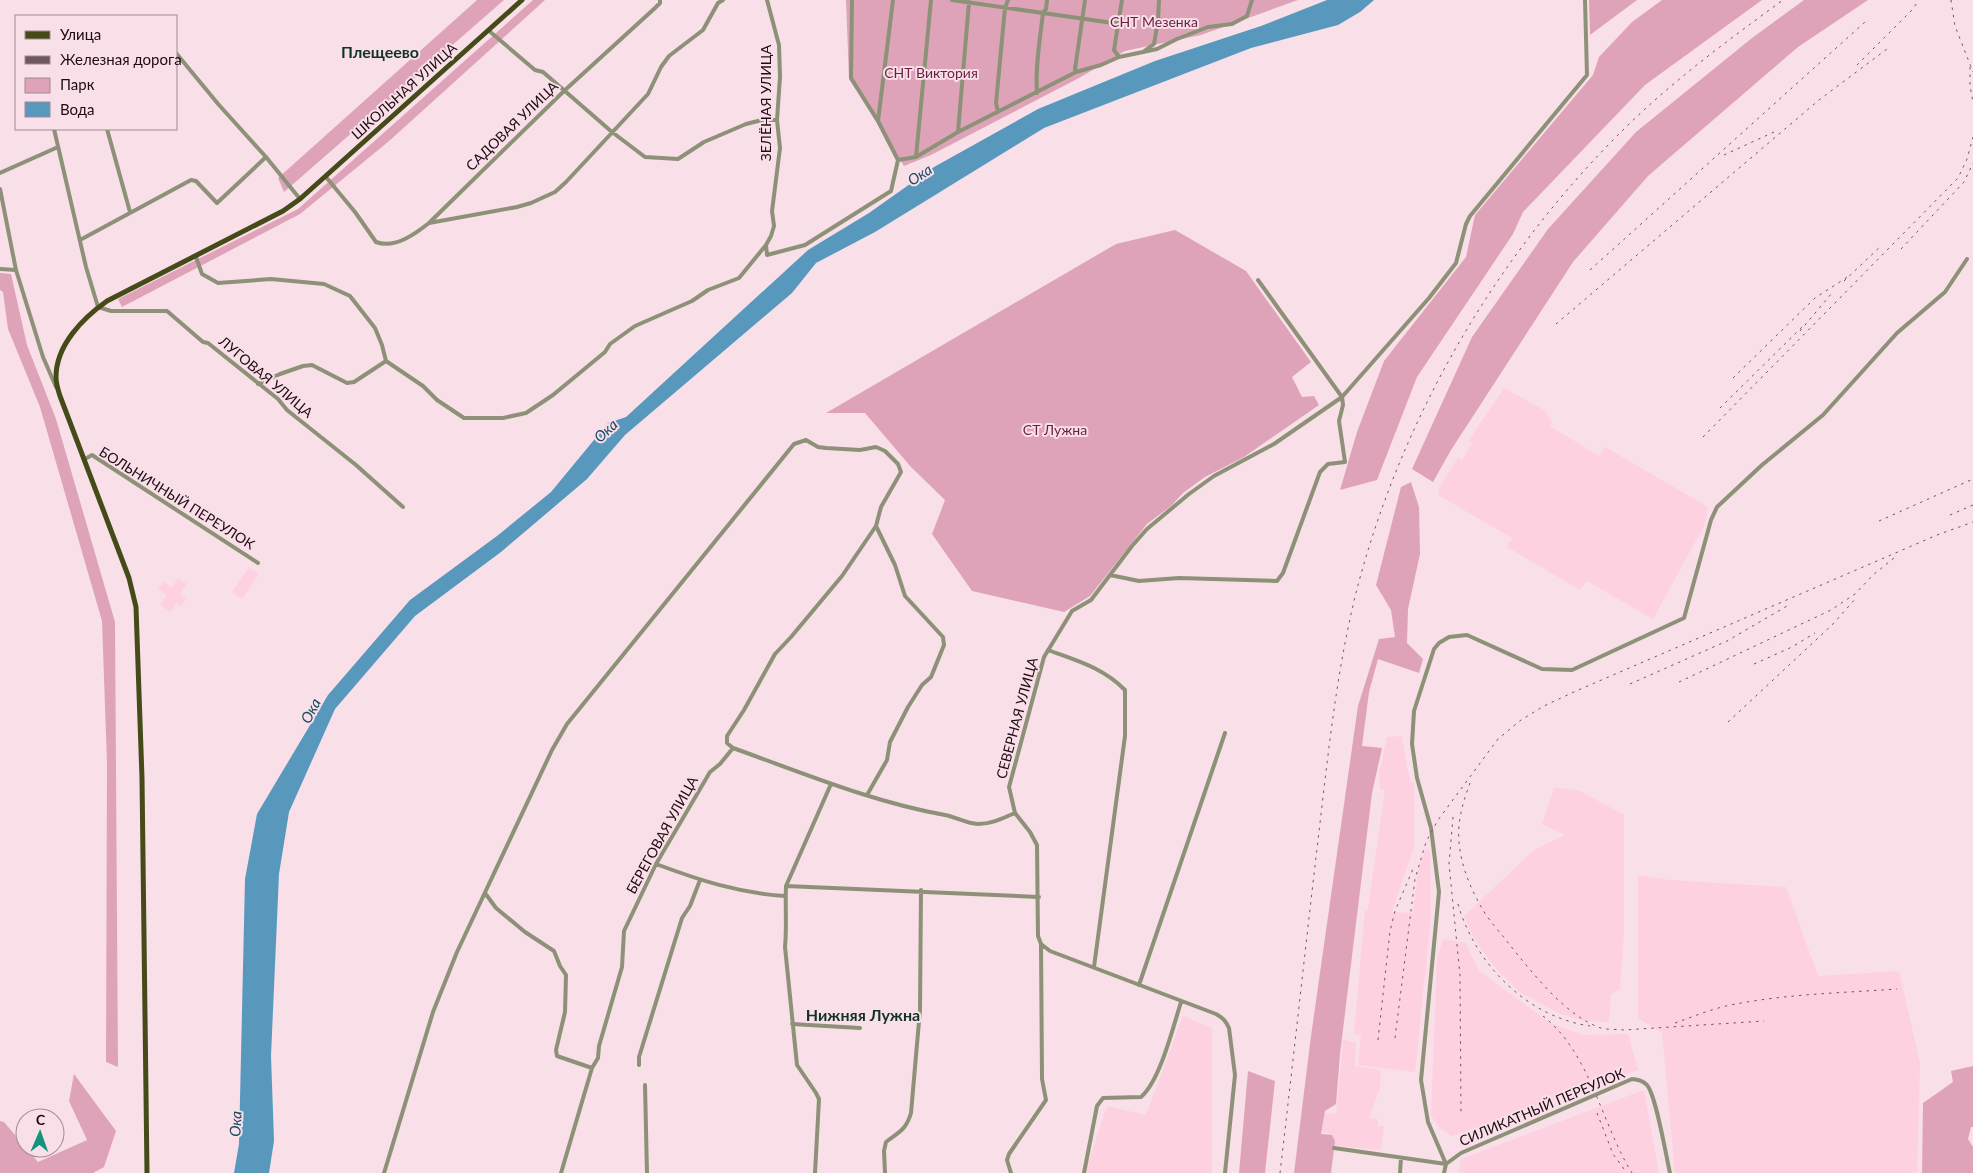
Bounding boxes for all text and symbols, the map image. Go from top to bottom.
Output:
park label: СНТ Мезенка [1110,13,1198,30]
legend [15,15,178,130]
text: Улица [60,25,101,43]
street label: ШКОЛЬНАЯ УЛИЦА [348,39,460,142]
district label: Плещеево [341,42,419,61]
street label: ЗЕЛЁНАЯ УЛИЦА [757,44,774,161]
text: Железная дорога [60,50,182,68]
park label: СНТ Виктория [884,64,978,81]
text: Парк [60,75,95,93]
street label: САДОВАЯ УЛИЦА [462,77,562,174]
text: Вода [60,100,95,118]
water label: Ока [904,159,935,189]
street label: ЛУГОВАЯ УЛИЦА [215,332,317,421]
water label: Ока [590,415,621,446]
park label: СТ Лужна [1023,421,1087,438]
street label: БОЛЬНИЧНЫЙ ПЕРЕУЛОК [96,443,259,553]
street label: СЕВЕРНАЯ УЛИЦА [992,655,1041,781]
water label: Ока [296,695,324,726]
street label: БЕРЕГОВАЯ УЛИЦА [622,772,701,897]
district label: Нижняя Лужна [806,1005,920,1024]
street label: СИЛИКАТНЫЙ ПЕРЕУЛОК [1457,1064,1628,1149]
north arrow [15,1108,65,1158]
water label: Ока [225,1110,245,1137]
text: С [36,1111,46,1128]

